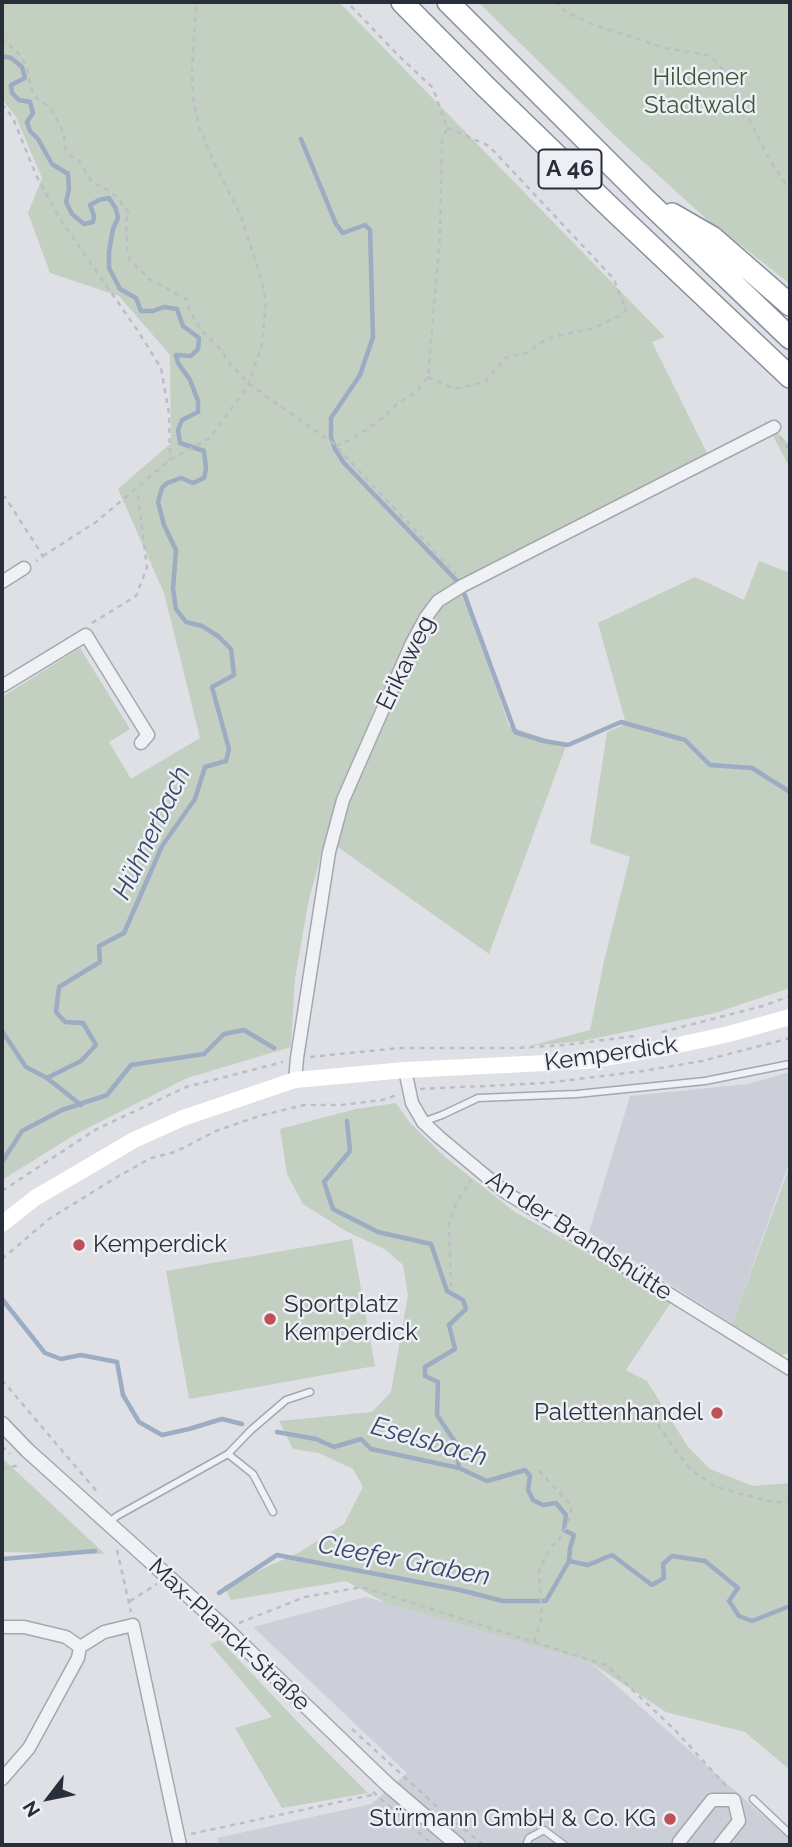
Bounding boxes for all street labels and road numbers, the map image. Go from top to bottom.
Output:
road number: A 46 [538,150,602,188]
street label: Erikaweg [371,611,441,715]
street label: Kemperdick [543,1030,679,1078]
street label: An der Brandshütte [481,1165,677,1307]
street label: Max-Planck-Straße [142,1553,316,1717]

